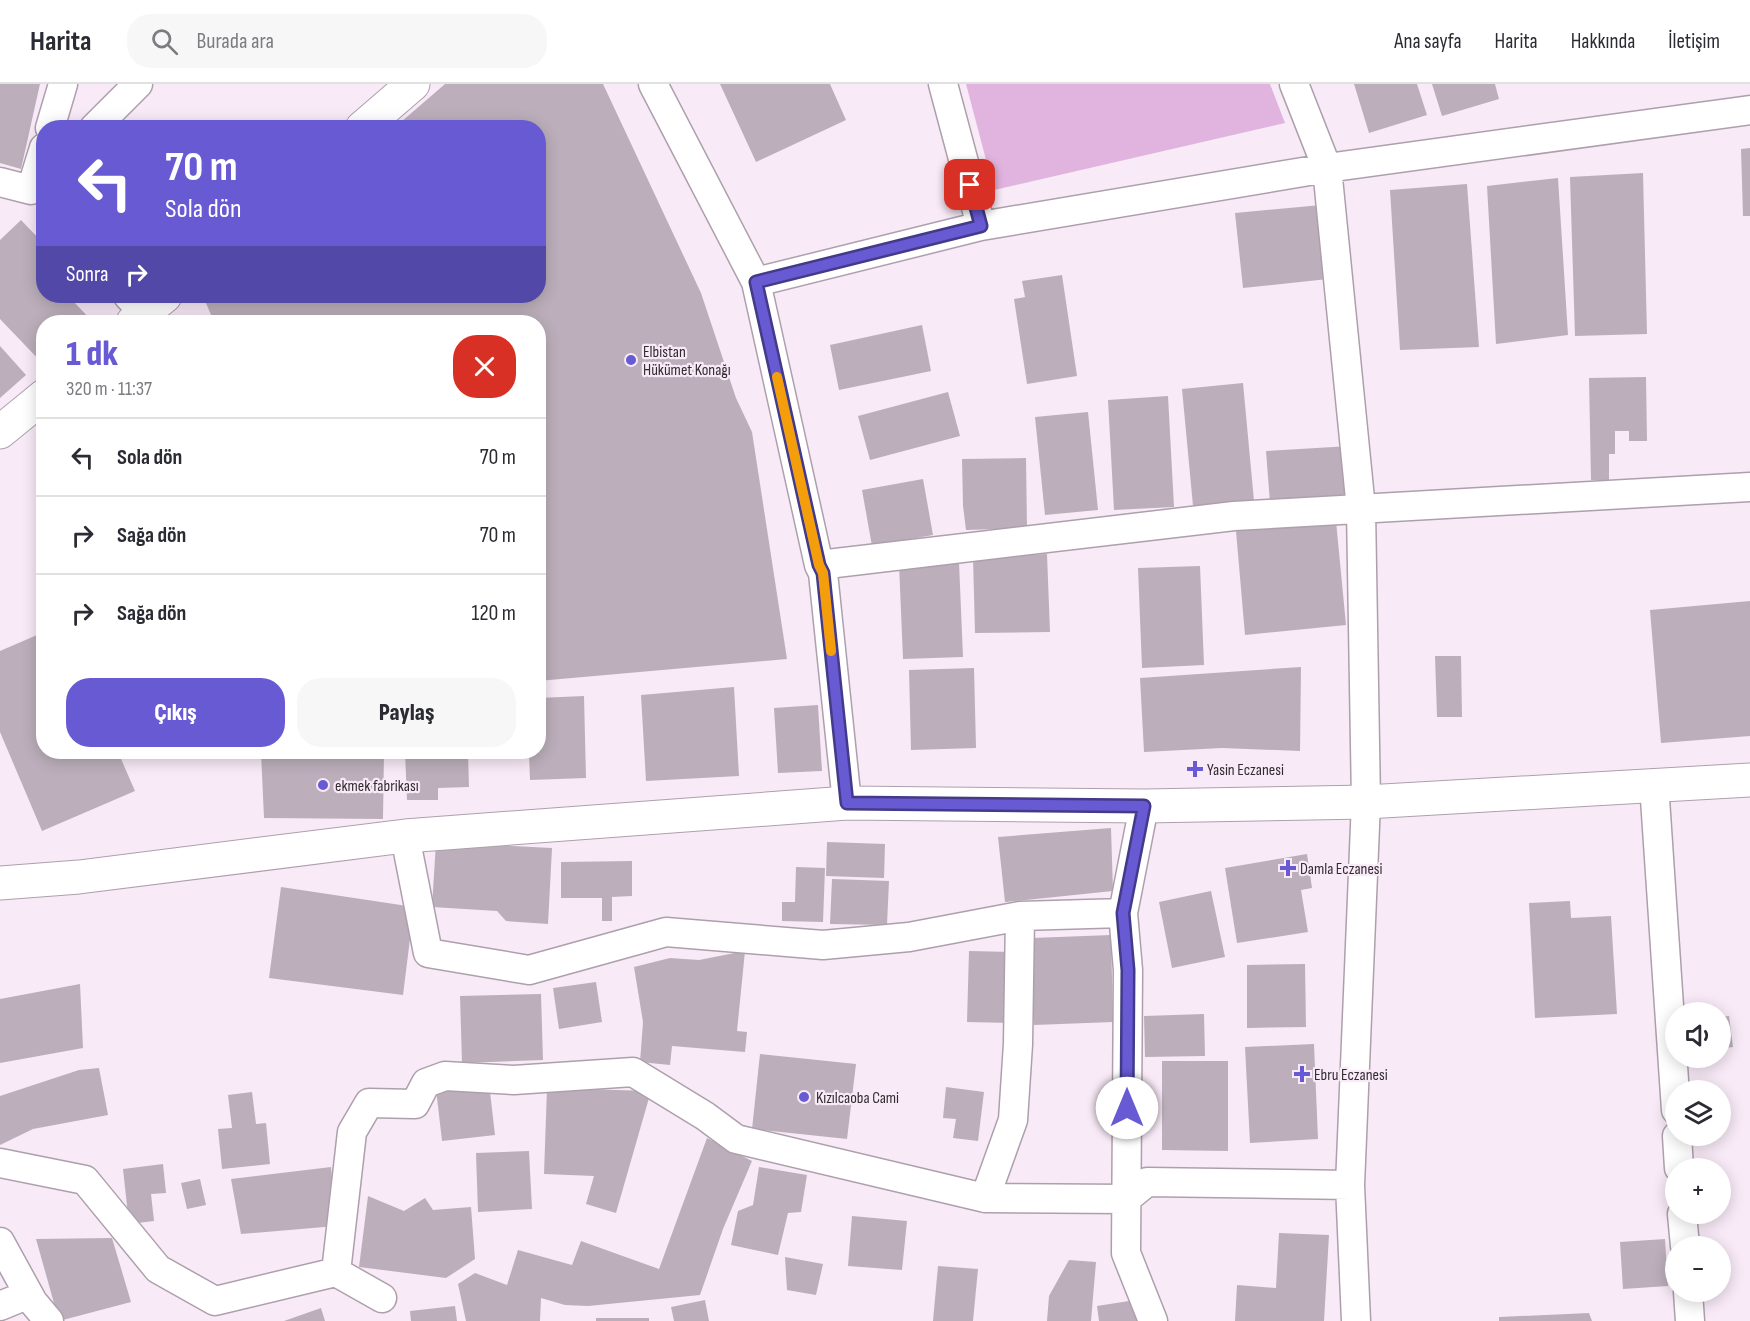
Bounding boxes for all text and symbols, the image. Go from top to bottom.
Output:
search box [127,14,547,68]
text: Harita [30,25,91,58]
icon: search [148,25,181,58]
text: Burada ara [196,28,274,55]
text: Ana sayfa [1394,29,1462,54]
text: Harita [1495,29,1538,54]
text: Hakkında [1571,29,1635,54]
text: İletişim [1668,29,1720,54]
text: 70 m [165,142,238,193]
icon: left [66,144,144,222]
pin [944,159,995,210]
icon: arrive [953,168,986,201]
text: Sola dön [165,193,242,225]
icon: right [120,258,153,291]
text: Sonra [66,261,108,288]
text: 1 dk [66,333,118,376]
button: close [453,335,516,398]
place label: Elbistan Hükümet Konağı [643,343,731,380]
marker: Elbistan Hükümet Konağı [624,353,638,367]
text: 320 m · 11:37 [66,377,152,401]
icon: left [66,441,99,474]
text: Sola dön [117,444,182,471]
text: 70 m [480,444,516,471]
icon: right [66,519,99,552]
text: Sağa dön [117,522,186,549]
text: 70 m [480,522,516,549]
icon: right [66,597,99,630]
text: Sağa dön [117,600,186,627]
text: 120 m [472,600,516,627]
button: Çıkış [66,678,285,747]
button: Paylaş [297,678,516,747]
place label: Yasin Eczanesi [1207,761,1284,780]
marker: Yasin Eczanesi [1188,762,1202,776]
place label: ekmek fabrikası [335,777,419,796]
marker: ekmek fabrikası [316,778,330,792]
place label: Damla Eczanesi [1300,860,1383,879]
marker: Damla Eczanesi [1281,861,1295,875]
map controls [1665,1002,1731,1302]
button: sound [1665,1002,1731,1068]
place label: Ebru Eczanesi [1314,1066,1388,1085]
marker: Ebru Eczanesi [1295,1067,1309,1081]
position arrow [1095,1076,1159,1140]
button: layers [1665,1080,1731,1146]
place label: Kızılcaoba Cami [816,1089,899,1108]
marker: Kızılcaoba Cami [797,1090,811,1104]
button: + [1665,1158,1731,1224]
button: − [1665,1236,1731,1302]

